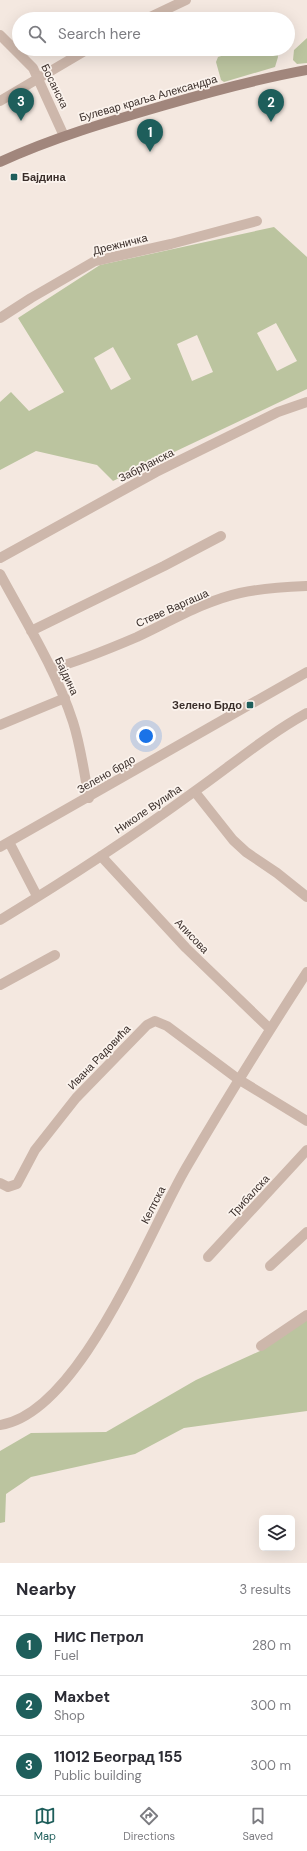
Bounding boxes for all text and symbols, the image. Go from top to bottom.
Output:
search box [12,12,295,56]
icon: search [26,23,48,45]
text: Search here [58,24,141,44]
street label: Босанска [38,61,72,111]
street label: Булевар краља Александра [77,71,219,124]
pin: 3 [8,88,34,121]
pin: 2 [258,89,284,122]
pin: 1 [137,119,163,152]
place label: Бајдина [22,170,66,184]
marker: Бајдина [9,172,19,182]
street label: Дрежничка [91,230,150,258]
street label: Забрђанска [116,445,177,485]
street label: Стеве Варгаша [133,585,211,630]
street label: Бајдина [52,655,82,698]
place label: Зелено Брдо [172,698,242,712]
marker: Зелено Брдо [245,700,255,710]
your location [136,726,156,746]
street label: Зелено брдо [74,752,138,796]
street label: Николе Вулића [112,781,185,837]
street label: Аписова [172,916,213,957]
street label: Ивана Радовића [65,1021,134,1092]
street label: Трибалска [226,1171,273,1220]
street label: Келтска [138,1183,169,1226]
map controls [259,1515,295,1551]
button: layers [259,1515,295,1551]
text: Nearby [16,1578,76,1600]
text: 3 results [239,1581,291,1598]
text: НИС Петрол [54,1627,144,1647]
text: 1 [27,1637,31,1654]
text: 280 m [252,1637,291,1654]
text: Fuel [54,1647,79,1664]
text: Maxbet [54,1687,110,1707]
text: 2 [25,1697,33,1714]
text: 300 m [250,1697,291,1714]
text: Shop [54,1707,85,1724]
text: 11012 Београд 155 [54,1747,182,1767]
text: 3 [25,1757,33,1774]
text: 300 m [250,1757,291,1774]
text: Public building [54,1767,142,1784]
tab: Map [34,1805,56,1843]
tab: Directions [123,1805,175,1843]
tab: Saved [242,1805,273,1843]

